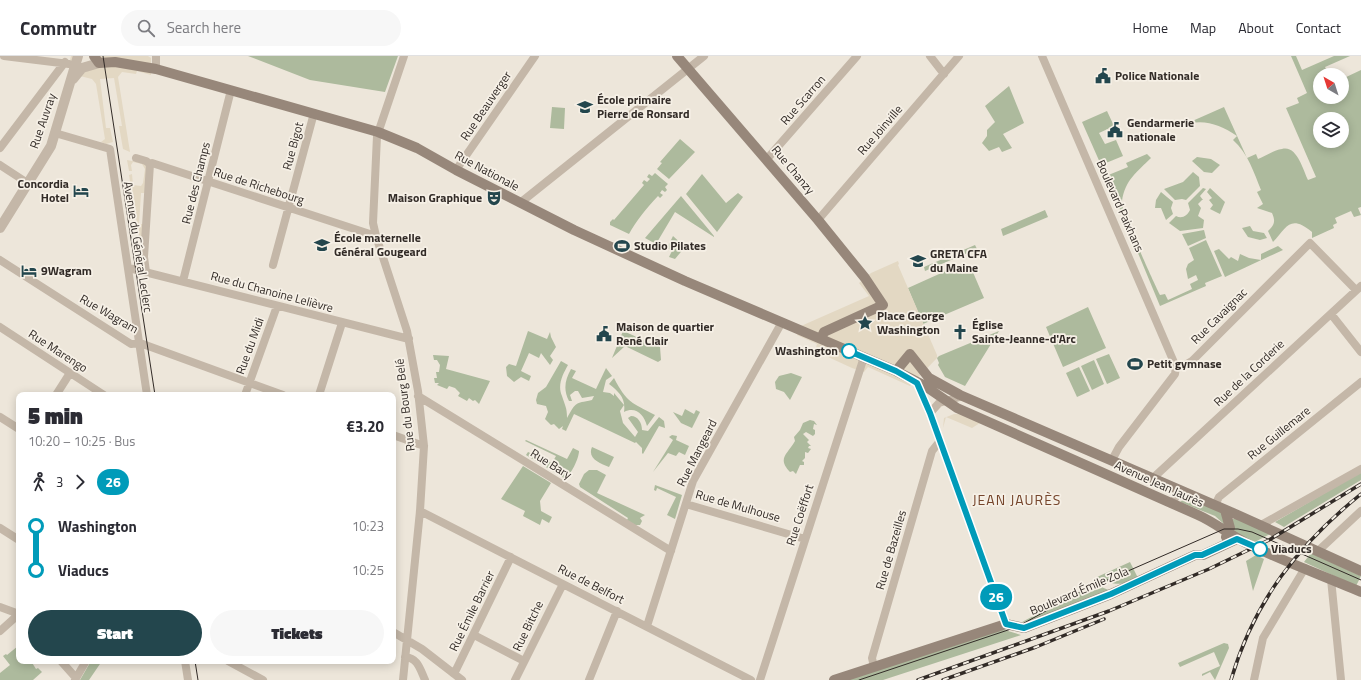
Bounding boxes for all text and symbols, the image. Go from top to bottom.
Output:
search box [121,10,401,46]
text: Commutr [20,13,97,42]
text: Search here [167,16,241,39]
icon: search [135,17,157,39]
text: Home [1133,17,1168,38]
text: Map [1190,17,1216,38]
text: About [1238,17,1274,38]
text: Contact [1296,17,1341,38]
place label: Police Nationale [1115,66,1199,85]
street label: Rue Beauverger [455,67,516,144]
public building icon: Police Nationale [1094,67,1112,85]
north arrow [1313,68,1349,104]
map controls [1313,68,1349,148]
street label: Rue Scarron [775,70,830,129]
street label: Rue Auvray [24,90,61,151]
place label: École primaire Pierre de Ronsard [597,90,690,123]
school or university icon: École primaire Pierre de Ronsard [576,98,594,116]
street label: Rue Joinville [852,100,907,159]
button: layers [1313,112,1349,148]
place label: Gendarmerie nationale [1127,113,1194,146]
street label: Rue Bigot [277,119,308,172]
public building icon: Gendarmerie nationale [1106,121,1124,139]
street label: Rue des Champs [176,139,215,226]
street label: Rue Chanzy [767,141,820,199]
street label: Rue Nationale [451,145,523,196]
street label: Boulevard Paixhans [1092,157,1149,255]
street label: Rue de Richebourg [211,162,307,209]
place label: Concordia Hotel [18,174,69,207]
street label: Avenue du Général Leclerc [119,180,158,314]
hotel icon: Concordia Hotel [72,182,90,200]
place label: Maison Graphique [388,188,482,207]
theatre icon: Maison Graphique [485,189,503,207]
place label: École maternelle Général Gougeard [334,228,427,261]
school or university icon: École maternelle Général Gougeard [313,236,331,254]
place label: Studio Pilates [634,236,706,255]
sports icon: Studio Pilates [613,237,631,255]
place label: GRETA CFA du Maine [930,244,988,277]
school or university icon: GRETA CFA du Maine [909,252,927,270]
place label: 9Wagram [41,261,92,280]
hotel icon: 9Wagram [20,262,38,280]
street label: Rue du Chanoine Lelièvre [209,266,336,317]
street label: Rue Cavaignac [1186,283,1251,348]
street label: Rue Wagram [76,289,142,338]
place label: Place George Washington [877,306,944,339]
place icon: Place George Washington [856,314,874,332]
street label: Rue du Midi [230,315,269,377]
place label: Église Sainte-Jeanne-d'Arc [972,315,1076,348]
place label: Maison de quartier René Clair [616,317,715,350]
church icon: Église Sainte-Jeanne-d'Arc [951,323,969,341]
street label: Rue Marengo [25,324,92,377]
public building icon: Maison de quartier René Clair [595,325,613,343]
street label: Rue de la Corderie [1209,335,1288,411]
place label: Washington [775,341,838,360]
marker: Washington [841,343,857,359]
place label: Petit gymnase [1147,354,1222,373]
sports icon: Petit gymnase [1126,355,1144,373]
street label: Rue du Bourg Belé [389,358,420,452]
text: 5 min [28,399,83,433]
street label: Rue Guillemare [1243,401,1314,464]
text: €3.20 [347,415,384,438]
street label: Rue Mangeard [671,416,722,490]
text: 10:20 – 10:25 · Bus [28,431,135,451]
street label: Rue Bary [527,443,576,484]
street label: Avenue Jean Jaurès [1111,455,1207,512]
icon: walk [28,471,50,493]
icon: forward [69,471,91,493]
text: 26 [105,471,121,492]
text: 3 [56,472,63,492]
street label: Rue Coëffort [781,481,819,548]
street label: Rue de Mulhouse [693,484,783,527]
district label: JEAN JAURÈS [973,489,1061,510]
street label: Rue de Bazeilles [870,507,911,592]
text: Washington [58,515,137,538]
text: 10:23 [352,516,384,536]
place label: Viaducs [1271,539,1312,558]
marker: Viaducs [1252,541,1268,557]
text: Viaducs [58,559,109,582]
street label: Rue de Belfort [555,559,628,609]
text: 10:25 [352,560,384,580]
street label: Boulevard Émile Zola [1026,561,1131,620]
street label: Rue Émile Barrier [444,567,499,654]
line badge: 26 [978,584,1014,610]
text: 26 [988,586,1004,607]
street label: Rue Bitche [507,597,548,654]
button: Start [28,610,202,656]
button: Tickets [210,610,384,656]

